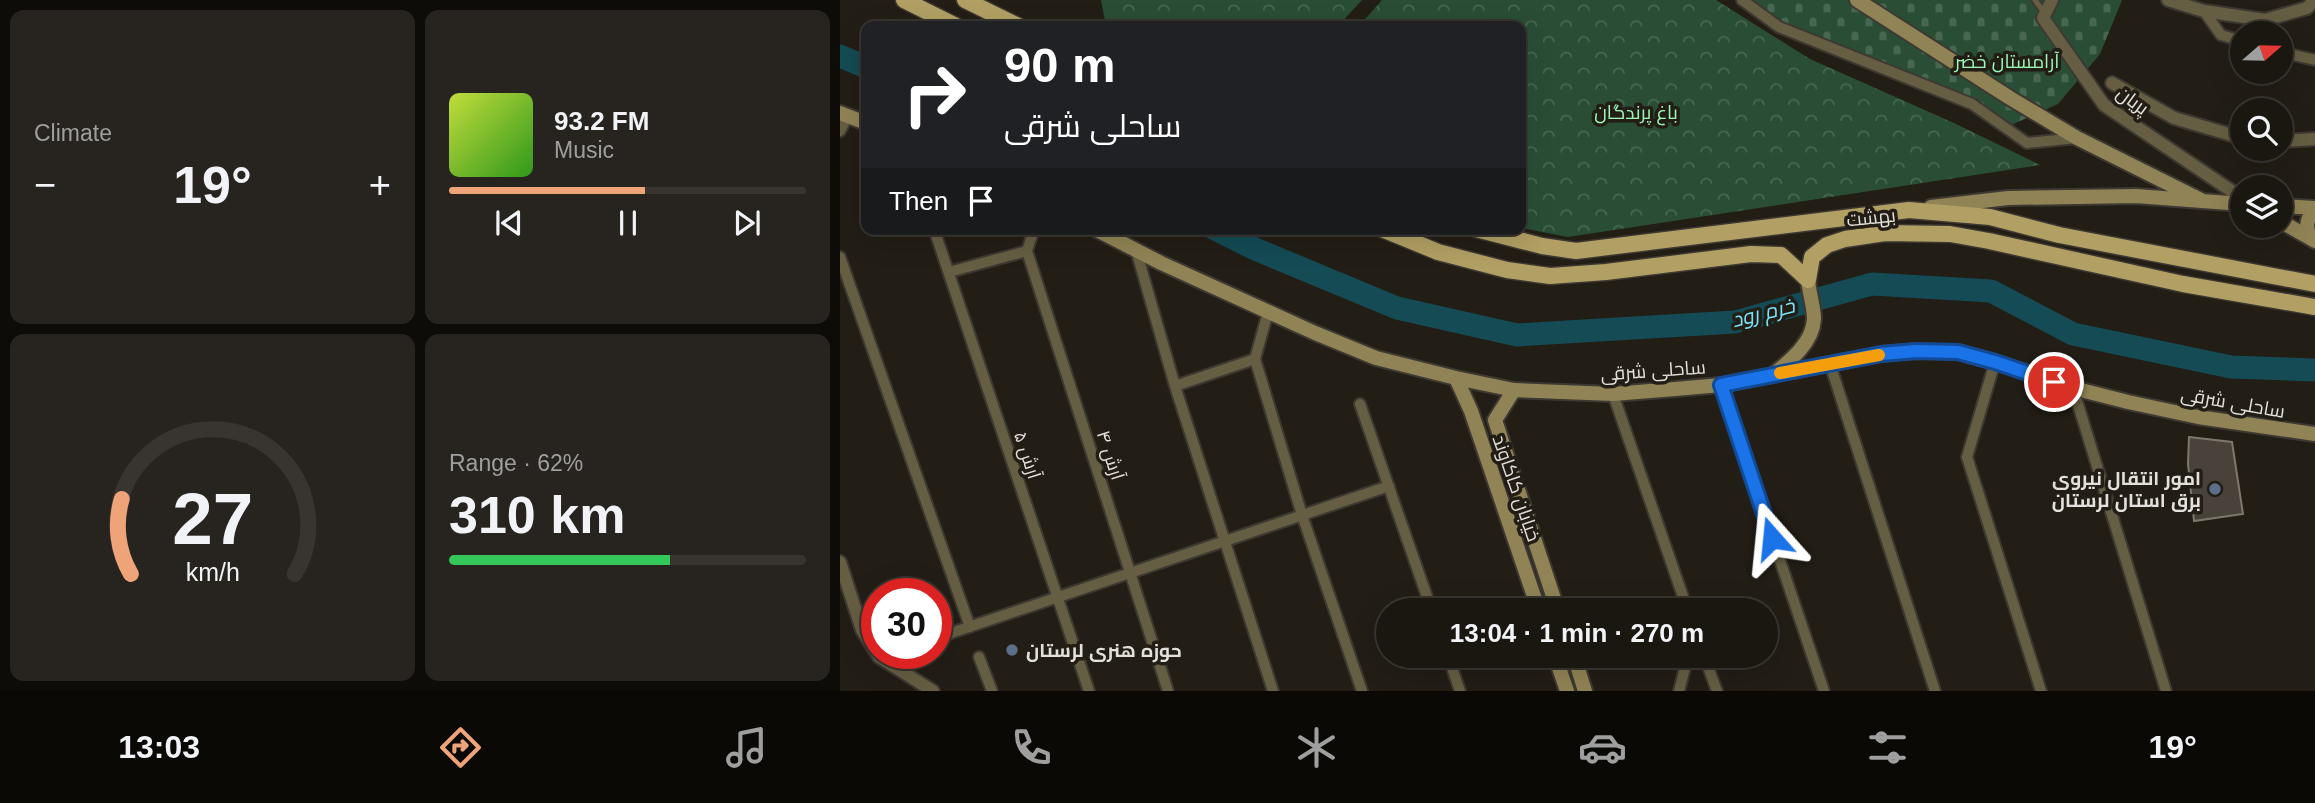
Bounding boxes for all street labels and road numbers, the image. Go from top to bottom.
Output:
street label: پریان [2112,82,2153,121]
street label: بهشت [1845,204,1897,232]
street label: ساحلی شرقی [1600,356,1706,386]
street label: ساحلی شرقی [2179,383,2287,423]
street label: آرش ۴ [1092,428,1128,483]
street label: آرش ۵ [1009,429,1045,482]
street label: خیابان کاکاوند [1488,432,1545,544]

